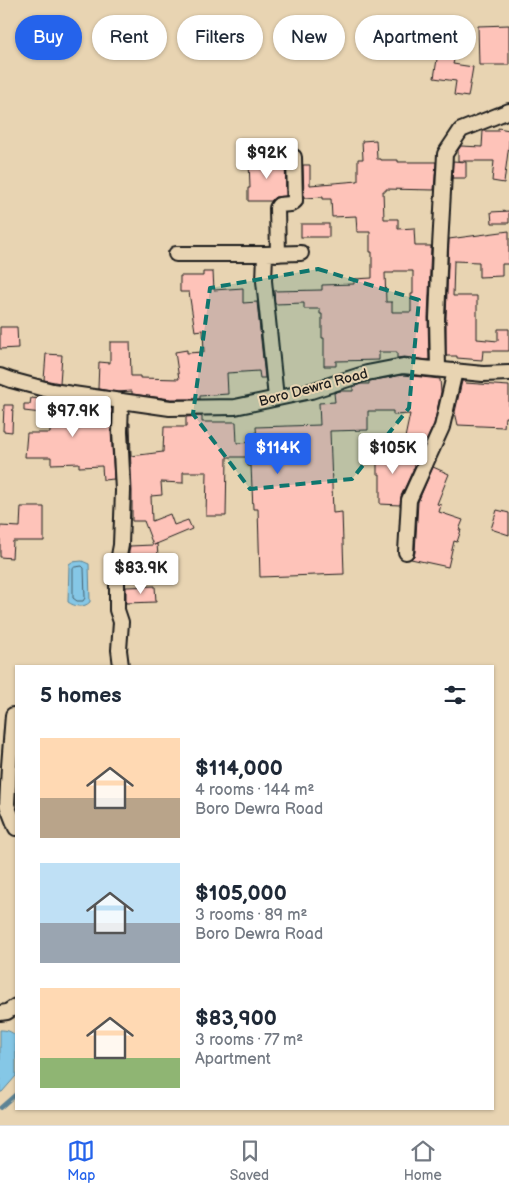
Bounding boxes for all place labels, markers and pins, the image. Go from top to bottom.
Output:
pin: $92K [237,138,297,180]
pin: $97.9K [32,396,114,438]
pin: $114K [243,432,313,475]
pin: $105K [358,432,428,475]
pin: $83.9K [100,552,182,595]

